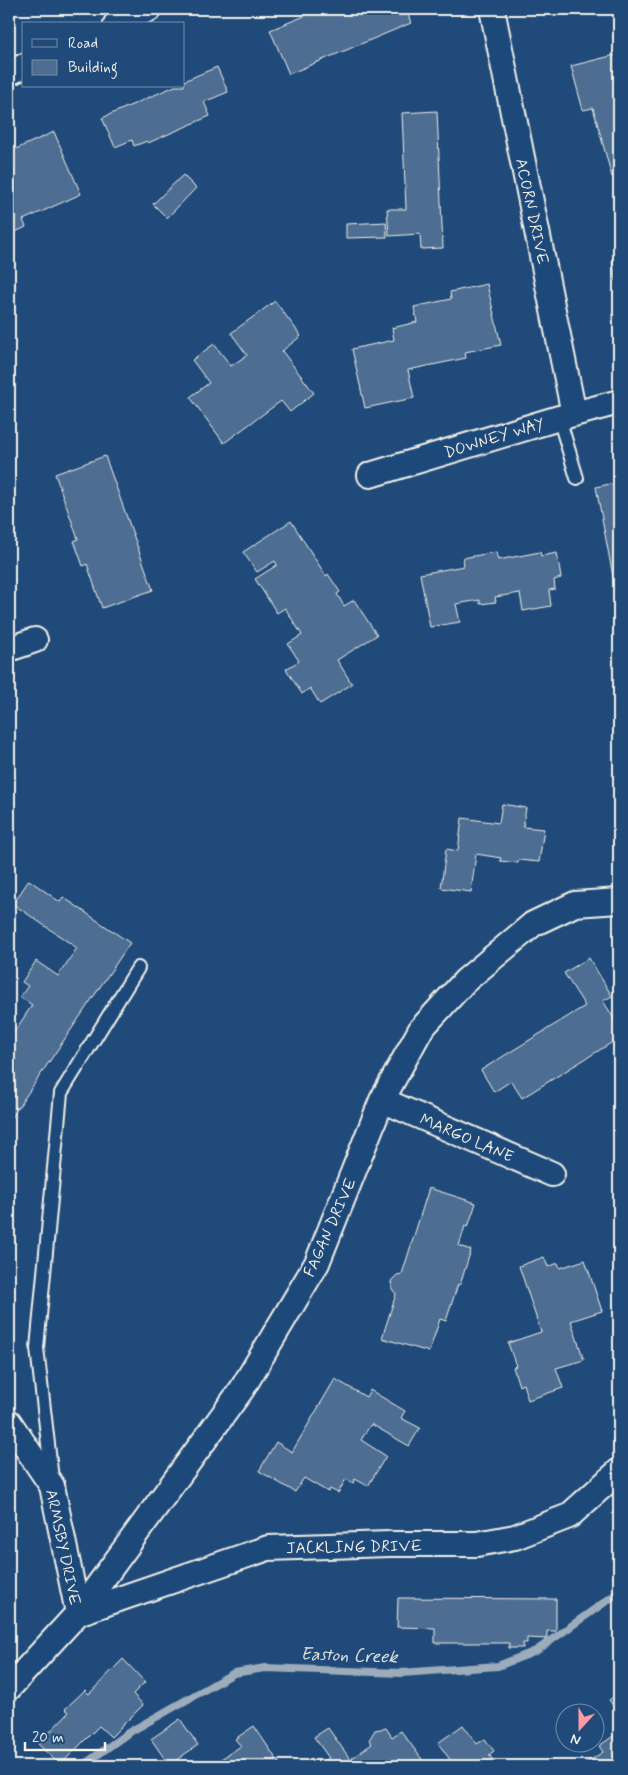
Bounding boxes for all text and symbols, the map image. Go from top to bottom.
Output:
legend [22,22,185,88]
text: Road [68,34,98,54]
text: Building [68,58,118,79]
street label: ACORN DRIVE [510,156,553,266]
street label: DOWNEY WAY [442,413,547,464]
street label: MARGO LANE [416,1109,517,1168]
street label: FAGAN DRIVE [299,1175,362,1280]
street label: ARMSBY DRIVE [40,1487,85,1607]
street label: JACKLING DRIVE [286,1536,422,1559]
water label: Easton Creek [300,1642,399,1670]
north arrow [556,1702,606,1752]
scale bar [25,1720,105,1752]
text: 20 m [32,1728,64,1748]
text: N [568,1729,583,1749]

